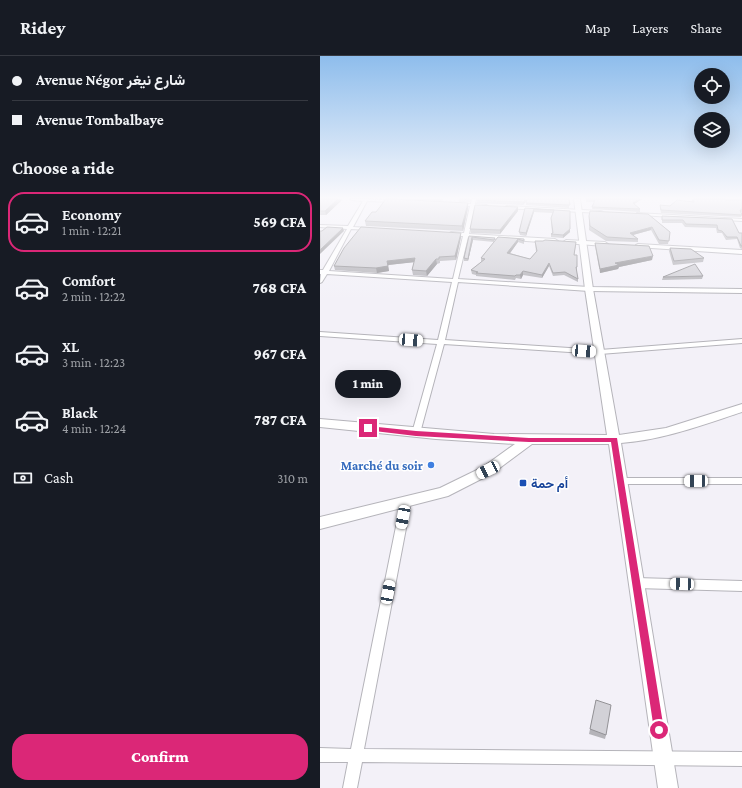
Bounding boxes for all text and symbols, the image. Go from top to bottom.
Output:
text: Ridey [20,17,65,38]
text: Map [585,20,610,36]
text: Layers [632,20,669,36]
text: Share [691,20,722,36]
map controls [694,68,730,148]
button: locate [694,68,730,104]
text: Avenue Négor شارع نيغر [36,72,185,88]
text: Avenue Tombalbaye [36,112,164,128]
button: layers [694,112,730,148]
text: Choose a ride [12,158,114,178]
icon: car [14,204,50,240]
text: Economy [62,207,121,223]
text: 569 CFA [253,214,306,230]
text: 1 min · 12:21 [62,223,122,238]
icon: car [14,270,50,306]
text: Comfort [62,273,116,289]
text: 768 CFA [253,280,306,296]
text: 2 min · 12:22 [62,289,125,304]
car [399,333,423,347]
icon: car [14,336,50,372]
text: XL [62,339,79,355]
car [572,344,596,358]
text: 967 CFA [253,346,306,362]
text: 3 min · 12:23 [62,355,125,370]
callout: 1 min [335,370,401,398]
text: 1 min [353,376,383,391]
icon: car [14,402,50,438]
text: Black [62,405,97,421]
text: 787 CFA [254,412,306,428]
route end [359,419,377,437]
text: 4 min · 12:24 [62,421,126,436]
place label: Marché du soir [341,458,424,473]
car [475,459,501,481]
marker: Marché du soir [426,460,436,470]
icon: cash [12,467,34,489]
text: Cash [44,470,74,486]
text: 310 m [277,471,308,486]
car [684,475,708,487]
place label: أم حمة [531,476,568,492]
marker: أم حمة [518,478,528,488]
car [395,504,411,530]
car [670,578,694,590]
car [380,579,396,605]
route start [650,721,668,739]
button: Confirm [12,734,308,780]

